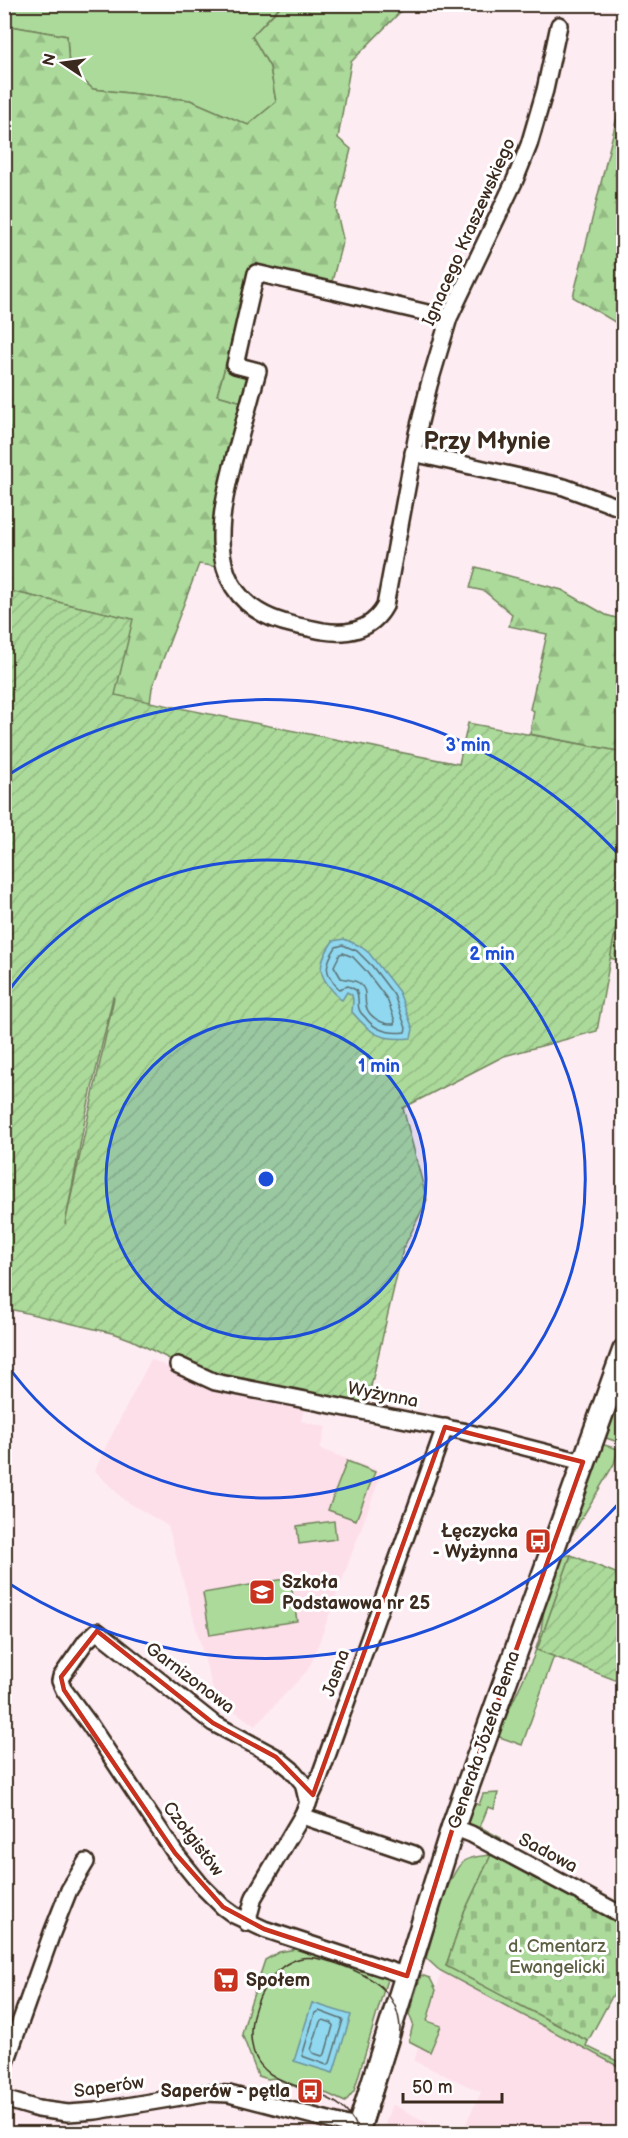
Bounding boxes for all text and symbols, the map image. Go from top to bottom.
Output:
north arrow [33,33,93,93]
text: N [39,52,60,68]
street label: Ignacego Kraszewskiego [418,135,520,329]
district label: Przy Młynie [423,427,551,456]
text: 3 min [445,735,491,756]
text: 2 min [469,944,515,965]
text: 1 min [358,1056,400,1077]
centre of rings [256,1169,276,1189]
street label: Wyżynna [346,1378,420,1412]
place label: Łęczycka - Wyżynna [433,1521,518,1563]
bus stop icon: Łęczycka - Wyżynna [523,1526,553,1556]
place label: Szkoła Podstawowa nr 25 [282,1572,430,1614]
school or university icon: Szkoła Podstawowa nr 25 [247,1577,277,1607]
street label: Garnizonowa [142,1638,238,1718]
street label: Jasna [318,1647,354,1699]
street label: Generała Józefa Bema [444,1648,524,1832]
street label: Czołgistów [158,1798,228,1880]
street label: Sadowa [515,1829,581,1877]
park label: d. Cmentarz Ewangelicki [508,1936,606,1978]
supermarket icon: Społem [211,1965,241,1995]
place label: Społem [246,1970,310,1991]
scale bar [403,2066,502,2104]
street label: Saperów [73,2072,145,2102]
bus stop icon: Saperów - pętla [295,2076,325,2106]
text: 50 m [412,2077,453,2098]
place label: Saperów - pętla [161,2081,290,2102]

